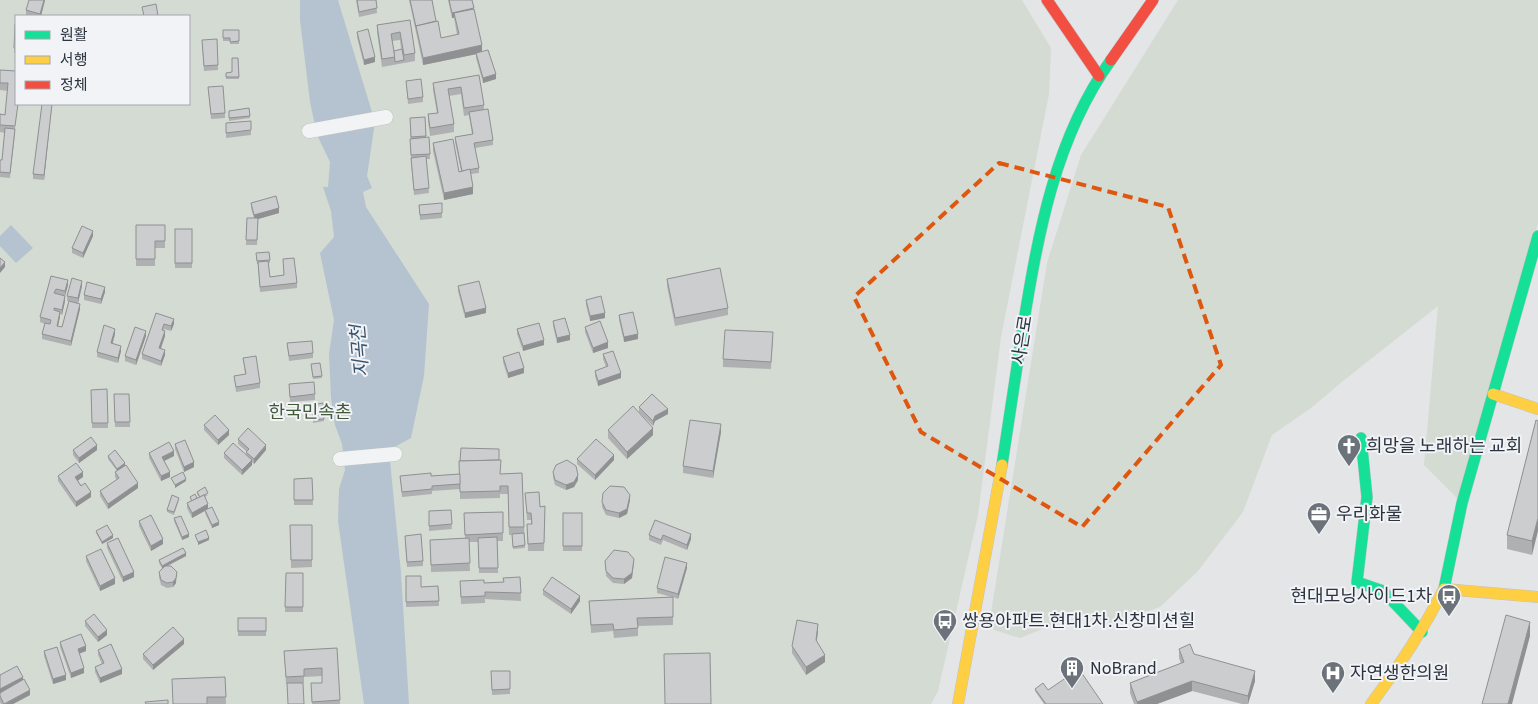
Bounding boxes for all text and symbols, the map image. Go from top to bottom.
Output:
legend [15,15,190,105]
text: 원활 [60,25,88,46]
text: 서행 [60,50,88,71]
text: 정체 [60,75,88,96]
street label: 사은로 [1006,314,1039,367]
water label: 지곡천 [345,322,376,378]
park label: 한국민속촌 [269,400,351,425]
church icon: 희망을 노래하는 교회 [1336,433,1362,467]
place label: 희망을 노래하는 교회 [1366,434,1522,459]
office icon: 우리화물 [1306,501,1332,535]
place label: 우리화물 [1336,502,1402,527]
bus stop icon: 현대모닝사이드1차 [1436,583,1462,617]
place label: 현대모닝사이드1차 [1291,584,1432,609]
bus stop icon: 쌍용아파트.현대1차.신창미션힐 [932,608,958,642]
place label: 쌍용아파트.현대1차.신창미션힐 [962,609,1195,634]
building icon: NoBrand [1059,655,1085,689]
place label: NoBrand [1090,656,1157,681]
hospital icon: 자연생한의원 [1320,660,1346,694]
place label: 자연생한의원 [1350,661,1449,686]

